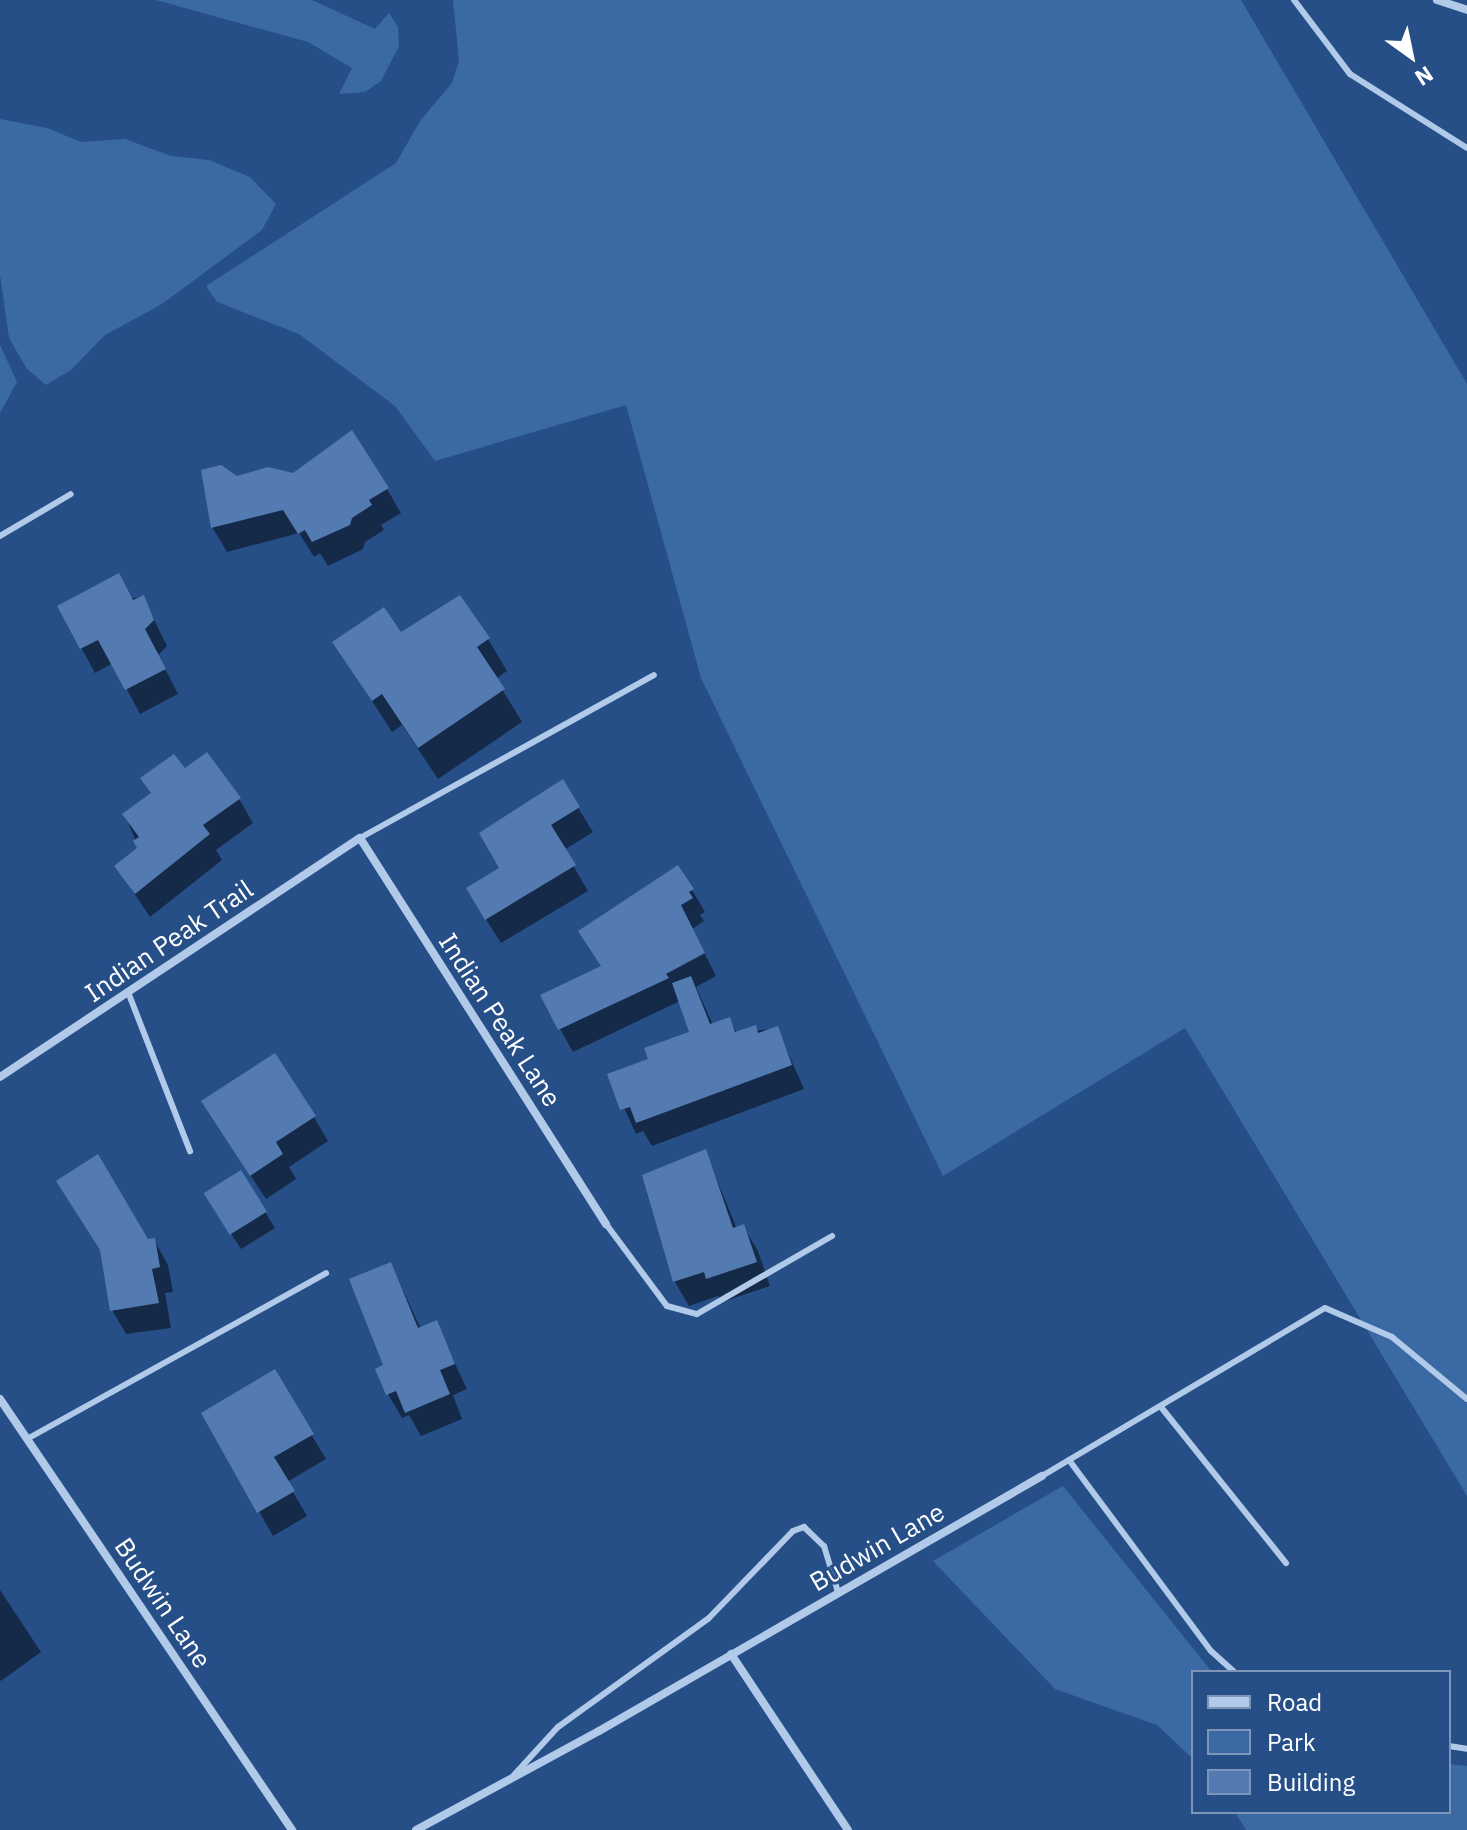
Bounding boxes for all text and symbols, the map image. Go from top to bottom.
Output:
north arrow [1371,16,1451,96]
text: N [1410,60,1439,93]
street label: Indian Peak Trail [79,873,259,1009]
street label: Indian Peak Lane [432,927,568,1113]
street label: Budwin Lane [804,1496,950,1598]
street label: Budwin Lane [108,1532,218,1674]
legend [1191,1670,1451,1814]
text: Road [1267,1686,1322,1718]
text: Park [1267,1726,1316,1758]
text: Building [1267,1766,1355,1798]

